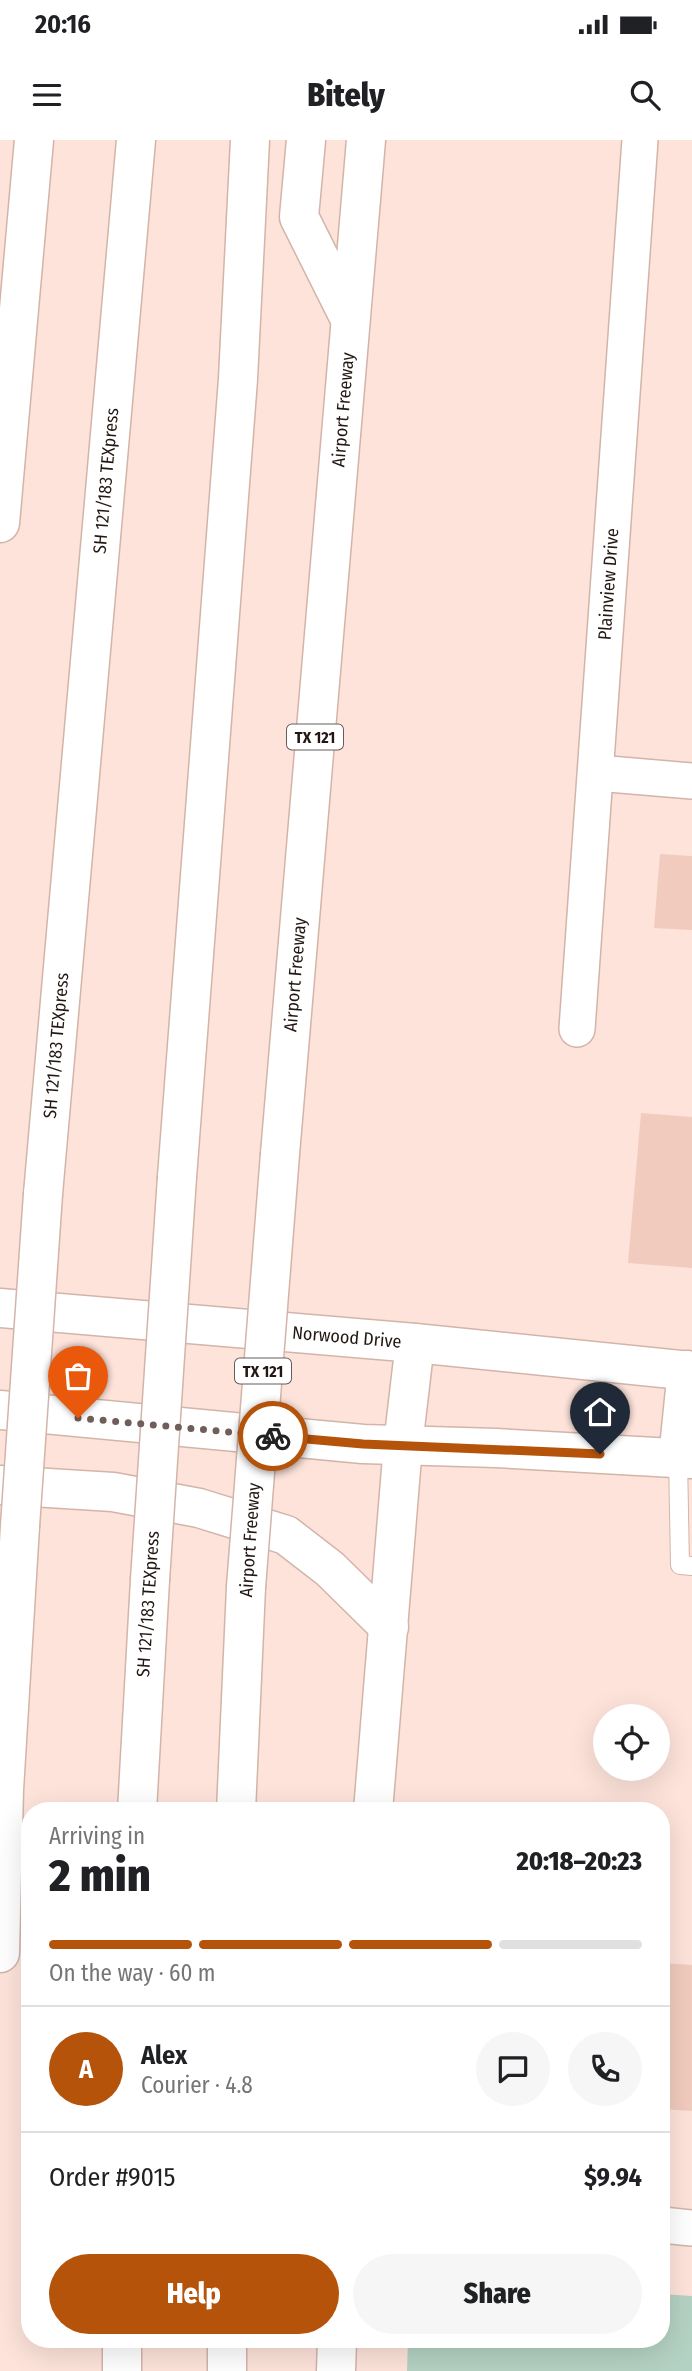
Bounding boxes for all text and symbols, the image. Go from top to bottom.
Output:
text: 20:16 [35,9,91,40]
icon: menu [28,76,66,114]
text: Bitely [307,76,385,114]
icon: search [626,76,664,114]
street label: Airport Freeway [327,352,359,468]
street label: SH 121/183 TEXpress [89,407,123,555]
street label: Plainview Drive [594,527,623,641]
road number: TX 121 [287,724,343,750]
street label: Airport Freeway [279,917,311,1033]
street label: SH 121/183 TEXpress [39,971,74,1120]
street label: Norwood Drive [291,1322,402,1353]
pin [48,1346,108,1418]
icon: bag [59,1357,97,1395]
road number: TX 121 [235,1358,291,1384]
pin [570,1382,630,1454]
icon: home [581,1393,619,1431]
courier [238,1401,308,1471]
icon: bike [254,1417,292,1455]
street label: Airport Freeway [235,1482,265,1598]
street label: SH 121/183 TEXpress [132,1530,164,1678]
map controls [593,1704,670,1781]
button: locate [593,1704,670,1781]
text: Arriving in [49,1822,145,1850]
text: 20:18–20:23 [516,1846,642,1877]
text: 2 min [49,1848,151,1903]
text: On the way · 60 m [49,1959,216,1987]
button: chat [476,2032,550,2106]
button: phone [568,2032,642,2106]
text: Alex [141,2040,187,2071]
text: A [79,2054,93,2085]
text: Courier · 4.8 [141,2071,253,2099]
text: Order #9015 [49,2162,176,2193]
text: $9.94 [584,2162,642,2193]
button: Help [49,2254,339,2334]
button: Share [353,2254,642,2334]

